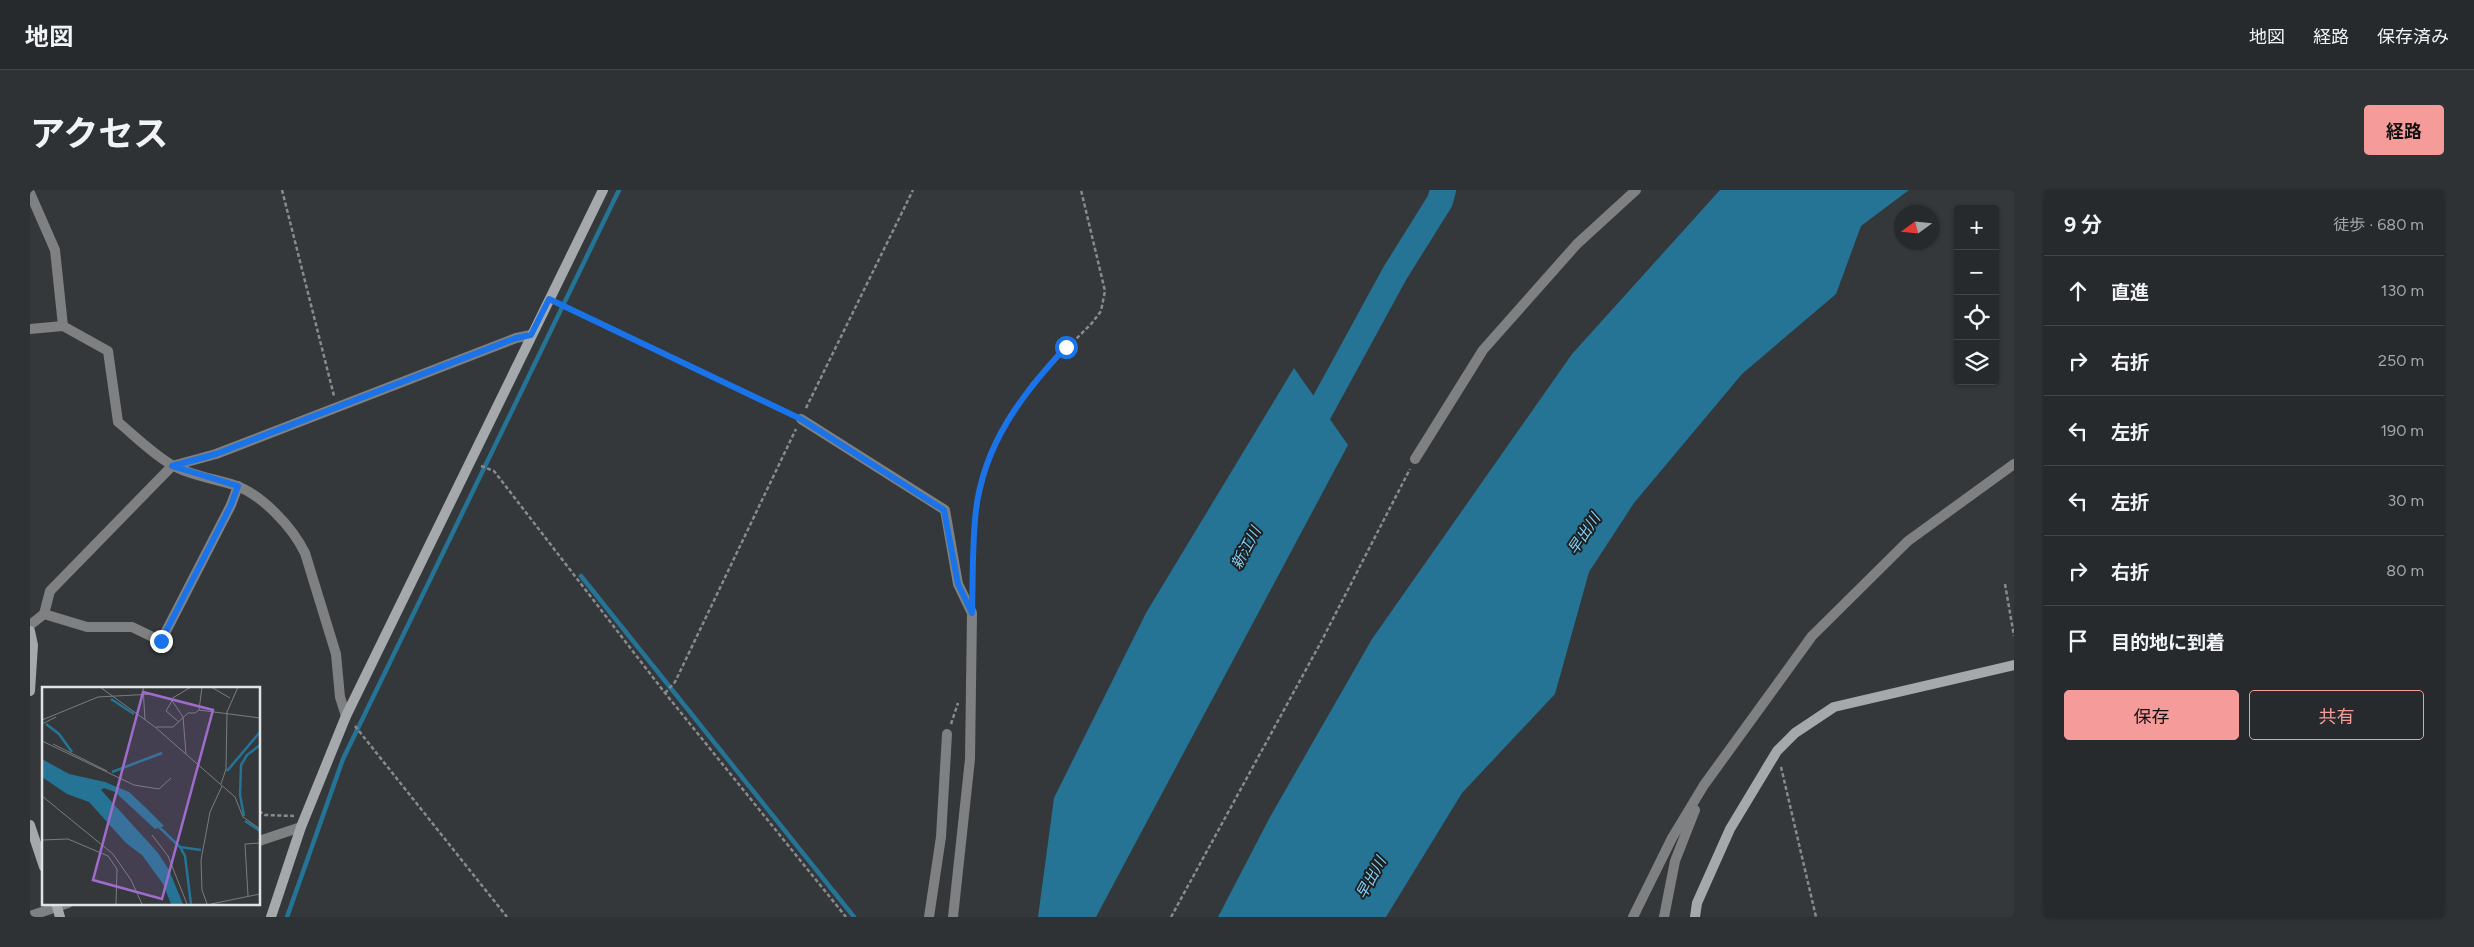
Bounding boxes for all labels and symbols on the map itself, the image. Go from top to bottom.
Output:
north arrow [1894,205,1939,250]
route start [1055,336,1078,359]
water label: 早出川 [1564,509,1605,558]
water label: 新江川 [1227,522,1265,572]
route end [150,630,173,653]
inset map [42,687,260,904]
water label: 早出川 [1352,852,1391,902]

